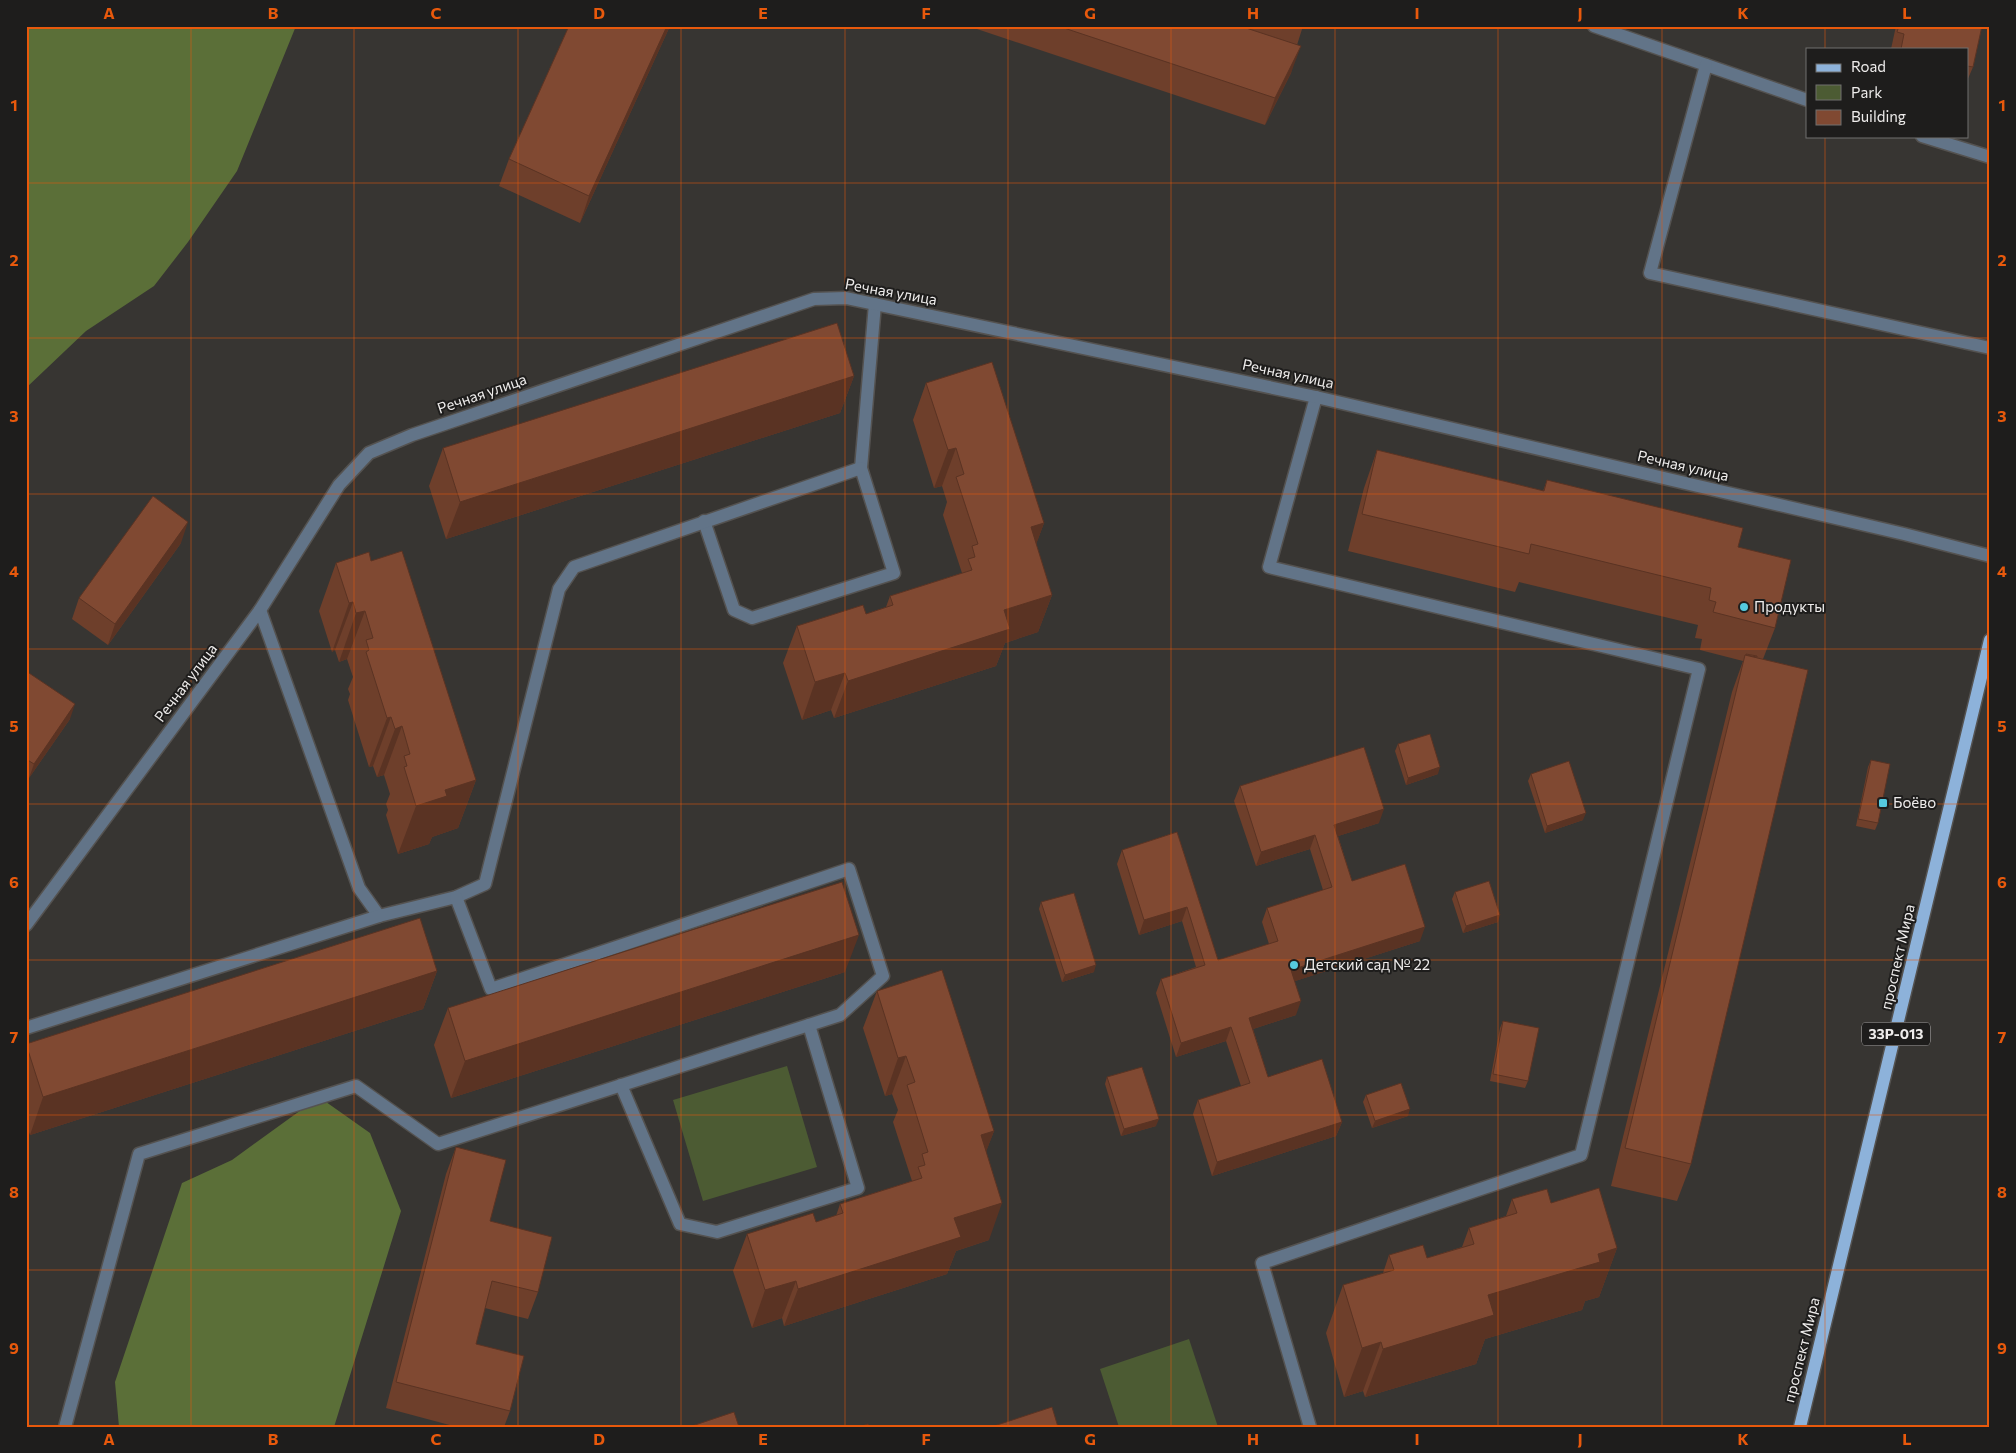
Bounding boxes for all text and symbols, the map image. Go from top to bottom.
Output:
text: A [103,3,115,22]
text: B [268,3,279,22]
text: C [431,3,442,22]
text: D [593,3,605,22]
text: E [758,3,768,22]
text: F [921,3,931,22]
text: G [1084,3,1096,22]
text: H [1247,3,1259,22]
text: I [1414,3,1420,22]
text: J [1577,3,1583,22]
text: K [1737,3,1749,22]
text: L [1902,3,1912,22]
legend [1806,48,1968,138]
text: Road [1851,57,1886,75]
text: Park [1851,83,1882,101]
text: 1 [10,95,18,114]
text: 1 [1998,95,2006,114]
text: Building [1851,107,1906,125]
text: 2 [9,250,19,269]
text: 2 [1997,250,2007,269]
street label: Речная улица [844,274,939,308]
street label: Речная улица [1241,355,1336,392]
street label: Речная улица [435,369,529,417]
text: 3 [9,406,19,425]
text: 3 [1997,406,2007,425]
street label: Речная улица [1636,446,1731,484]
text: 4 [9,561,19,580]
text: 4 [1997,561,2007,580]
place label: Продукты [1754,597,1825,615]
marker: Продукты [1738,601,1750,613]
street label: Речная улица [150,640,220,725]
text: 5 [9,716,19,735]
text: 5 [1997,716,2007,735]
place label: Боёво [1893,793,1936,811]
marker: Боёво [1877,797,1889,809]
text: 6 [9,872,19,891]
text: 6 [1997,872,2007,891]
street label: проспект Мира [1876,902,1918,1011]
place label: Детский сад № 22 [1304,955,1430,973]
marker: Детский сад № 22 [1288,959,1300,971]
road number: 33Р-013 [1862,1022,1930,1046]
text: 7 [10,1027,19,1046]
text: 7 [1998,1027,2007,1046]
text: 8 [9,1182,19,1201]
text: 8 [1997,1182,2007,1201]
street label: проспект Мира [1779,1295,1823,1404]
text: 9 [9,1338,19,1357]
text: 9 [1997,1338,2007,1357]
text: A [103,1429,115,1448]
text: B [268,1429,279,1448]
text: C [431,1429,442,1448]
text: D [593,1429,605,1448]
text: E [758,1429,768,1448]
text: F [921,1429,931,1448]
text: G [1084,1429,1096,1448]
text: H [1247,1429,1259,1448]
text: I [1414,1429,1420,1448]
text: J [1577,1429,1583,1448]
text: K [1737,1429,1749,1448]
text: L [1902,1429,1912,1448]

